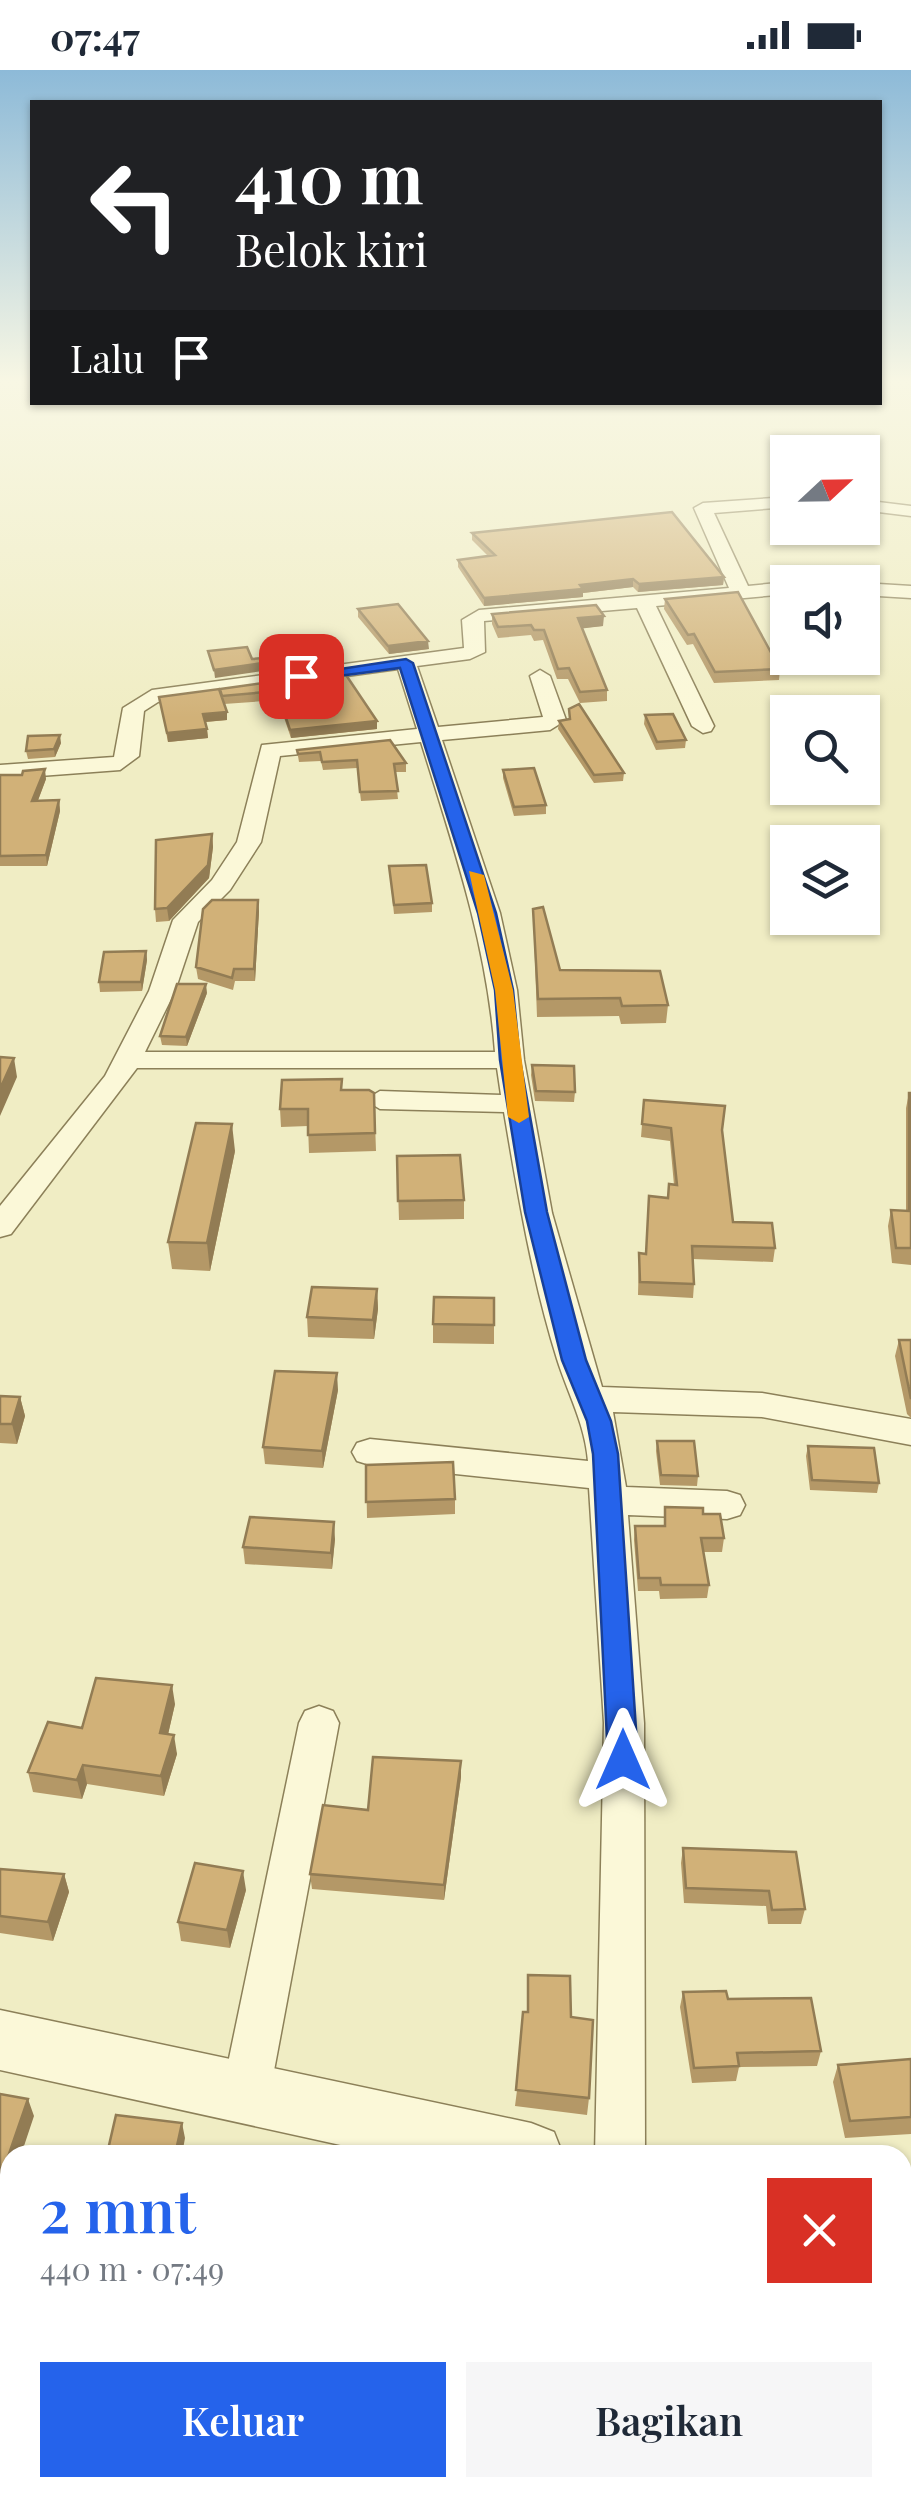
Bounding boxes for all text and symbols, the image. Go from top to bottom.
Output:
text: 07:47 [50,10,140,61]
text: 410 m [235,128,424,222]
icon: left [70,140,200,270]
text: Belok kiri [235,218,428,278]
icon: arrive [164,330,219,385]
text: Lalu [70,332,144,383]
north arrow [770,435,880,545]
map controls [770,435,880,935]
button: sound [770,565,880,675]
pin [259,634,344,719]
icon: arrive [274,649,329,704]
button: search [770,695,880,805]
button: layers [770,825,880,935]
position arrow [571,1708,675,1812]
text: 2 mnt [40,2168,196,2248]
button: close [767,2178,872,2283]
text: 440 m · 07:49 [40,2246,224,2289]
button: Keluar [40,2362,446,2477]
button: Bagikan [466,2362,872,2477]

